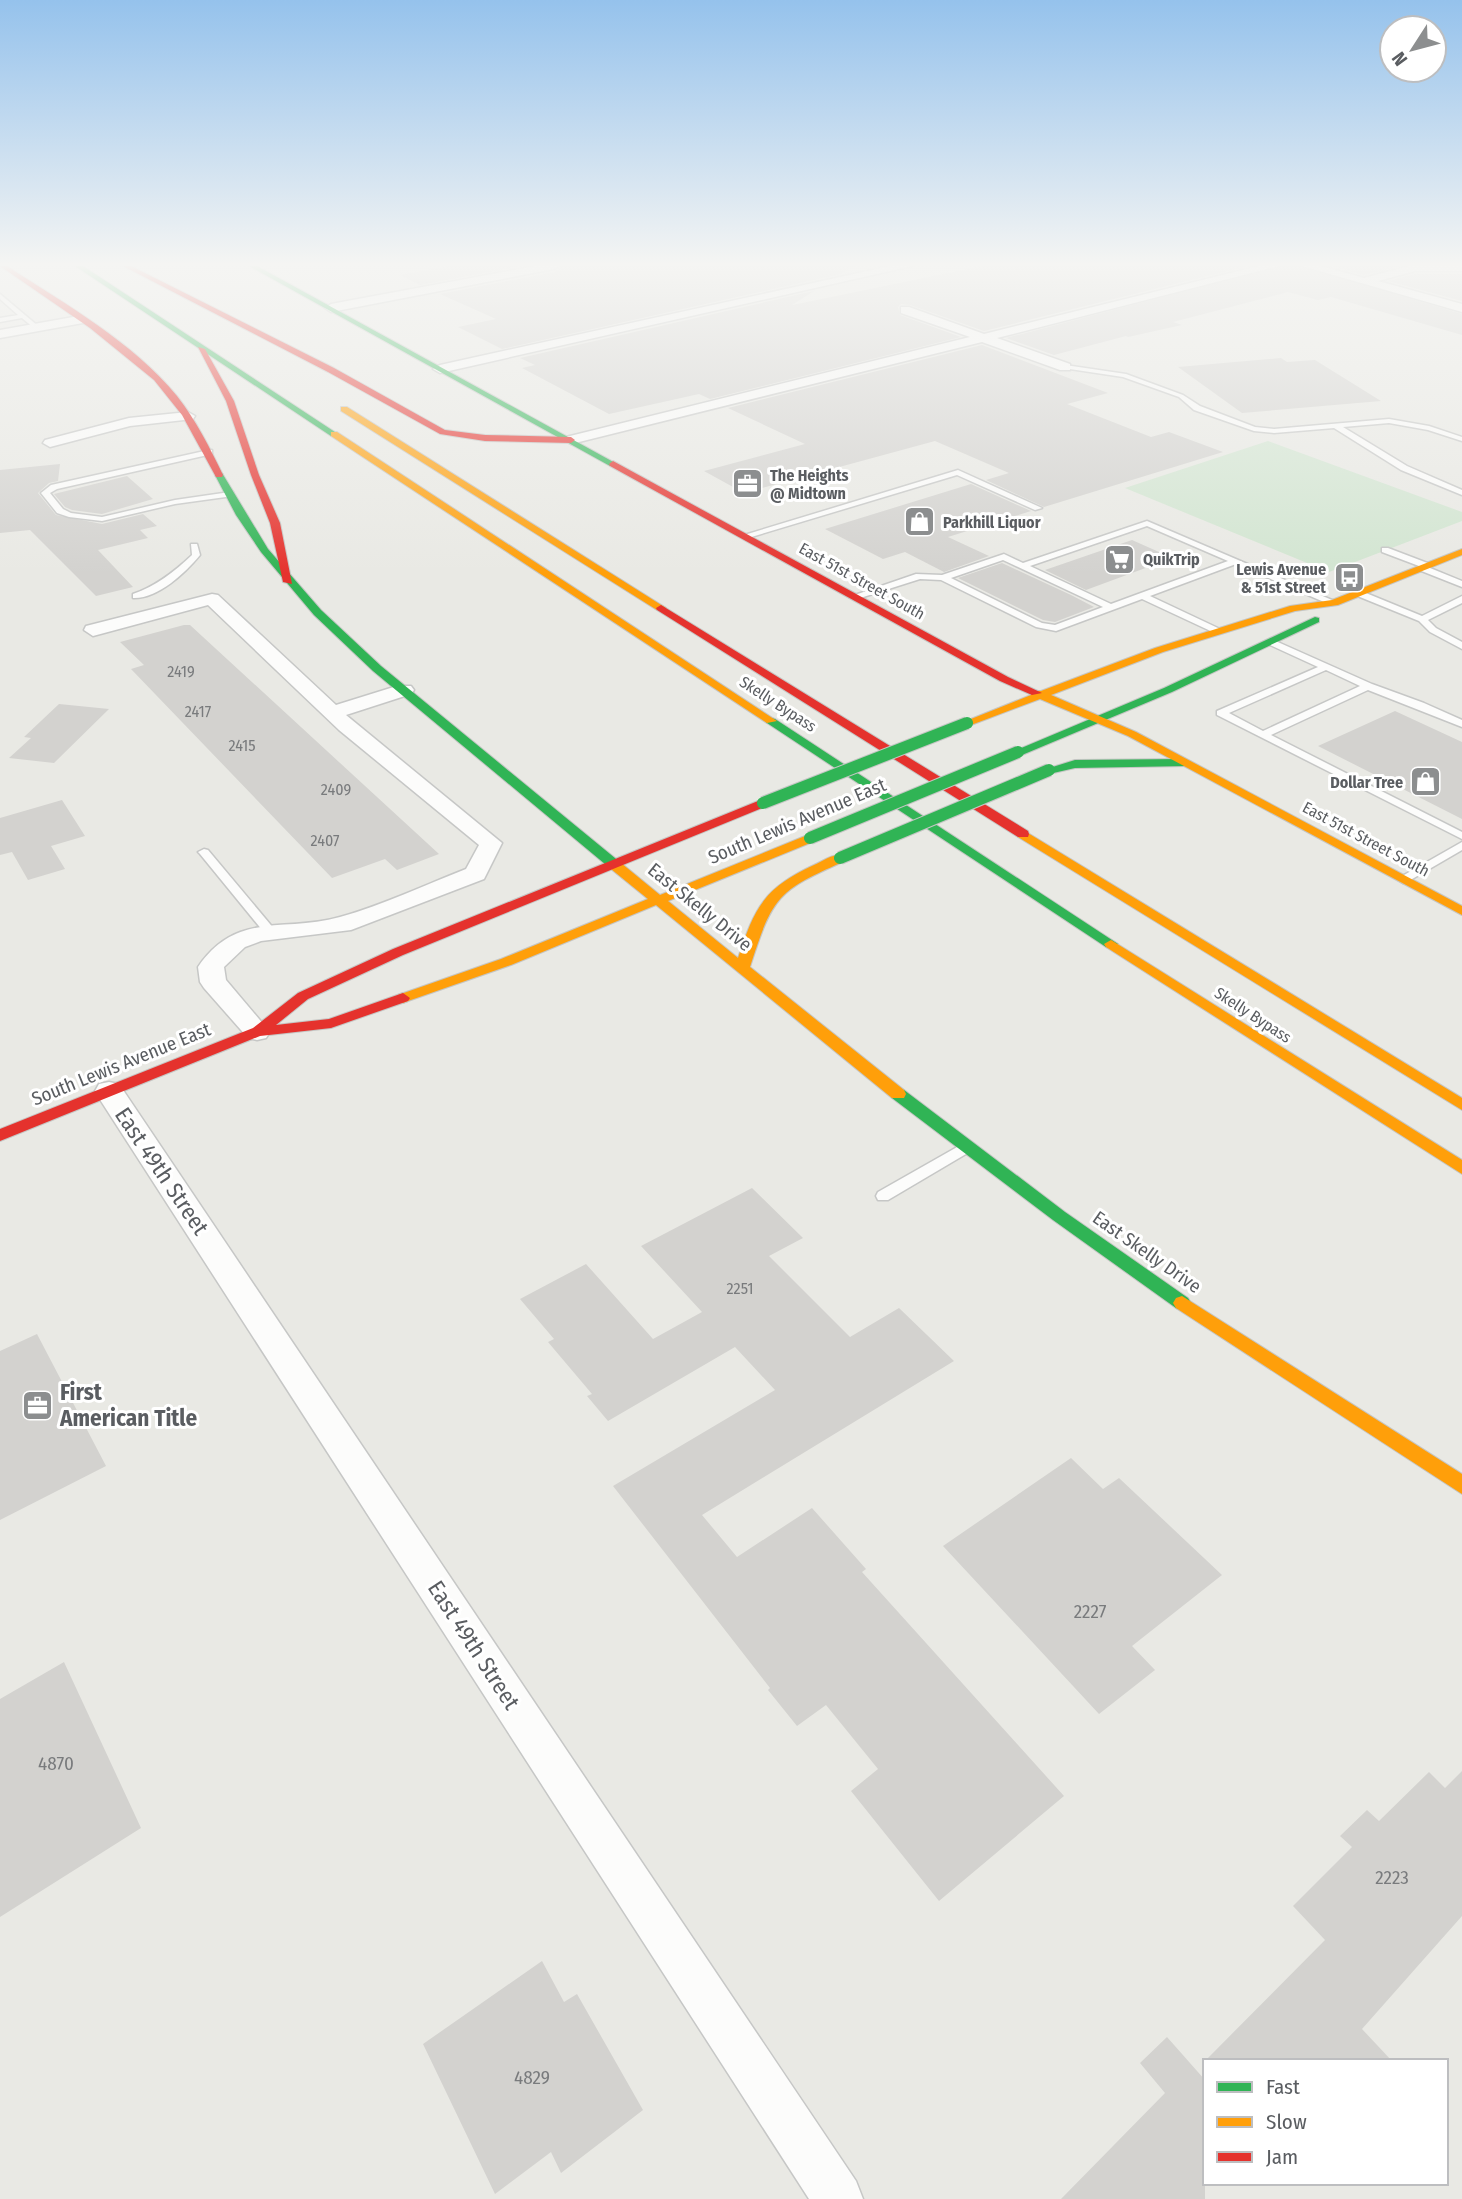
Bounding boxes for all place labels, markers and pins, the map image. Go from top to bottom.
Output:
place label: The Heights @ Midtown [770,466,849,503]
office icon: The Heights @ Midtown [730,467,764,501]
shop icon: Parkhill Liquor [903,505,937,539]
place label: Parkhill Liquor [943,513,1041,532]
supermarket icon: QuikTrip [1103,542,1137,576]
place label: QuikTrip [1143,550,1200,569]
place label: Lewis Avenue & 51st Street [1236,560,1326,597]
bus stop icon: Lewis Avenue & 51st Street [1332,561,1366,595]
shop icon: Dollar Tree [1409,765,1443,799]
place label: Dollar Tree [1330,773,1403,792]
place label: First American Title [59,1378,197,1432]
office icon: First American Title [20,1388,54,1422]

